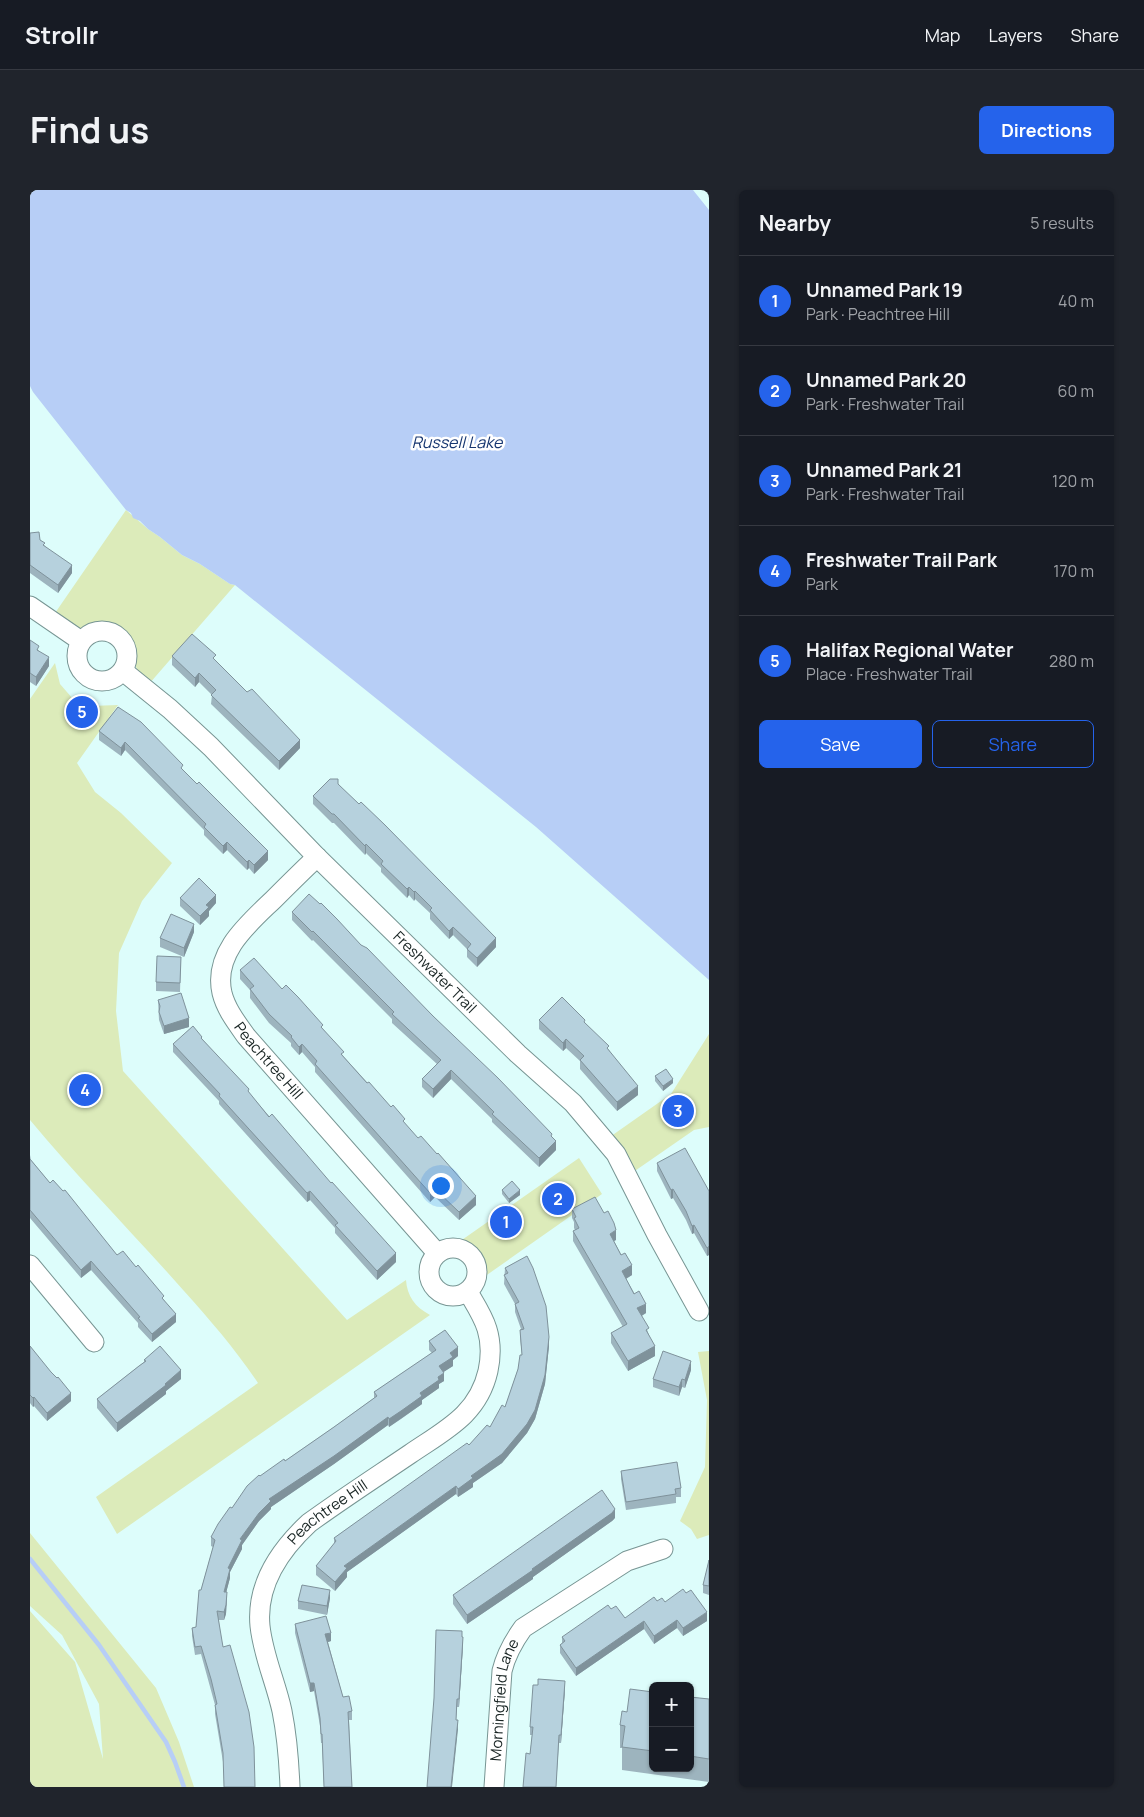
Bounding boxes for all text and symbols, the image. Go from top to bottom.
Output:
text: Strollr [25,18,98,51]
text: Map [925,23,960,47]
text: Layers [988,23,1042,47]
text: Share [1070,23,1119,47]
text: Find us [30,106,149,154]
button: Directions [979,106,1114,154]
text: Nearby [759,209,831,237]
text: 5 results [1030,212,1094,234]
text: Unnamed Park 19 [806,277,963,303]
text: 1 [771,290,779,312]
text: 40 m [1058,290,1094,312]
text: Park · Peachtree Hill [806,303,950,325]
text: Unnamed Park 20 [806,367,967,393]
text: 2 [770,380,780,402]
text: 60 m [1058,380,1094,402]
text: Park · Freshwater Trail [806,393,964,415]
water label: Russell Lake [412,431,504,453]
text: Unnamed Park 21 [806,457,962,483]
text: 3 [770,470,780,492]
text: 120 m [1052,470,1094,492]
text: Park · Freshwater Trail [806,483,964,505]
text: Freshwater Trail Park [806,547,997,573]
text: 4 [770,560,780,582]
text: 170 m [1053,560,1094,582]
text: Park [806,573,838,595]
text: Halifax Regional Water [806,637,1014,663]
text: 5 [770,650,780,672]
text: 280 m [1049,650,1094,672]
text: Place · Freshwater Trail [806,663,973,685]
pin: 5 [66,693,98,731]
button: Save [759,720,922,768]
button: Share [932,720,1094,768]
street label: Freshwater Trail [389,926,482,1018]
street label: Peachtree Hill [229,1018,308,1104]
pin: 4 [69,1071,101,1109]
pin: 3 [662,1092,694,1130]
your location [428,1173,454,1199]
pin: 2 [542,1180,574,1218]
pin: 1 [490,1203,522,1241]
street label: Peachtree Hill [282,1474,372,1549]
street label: Morningfield Lane [485,1634,524,1762]
map controls [649,1682,694,1772]
button: + [649,1682,694,1727]
button: − [649,1727,694,1772]

